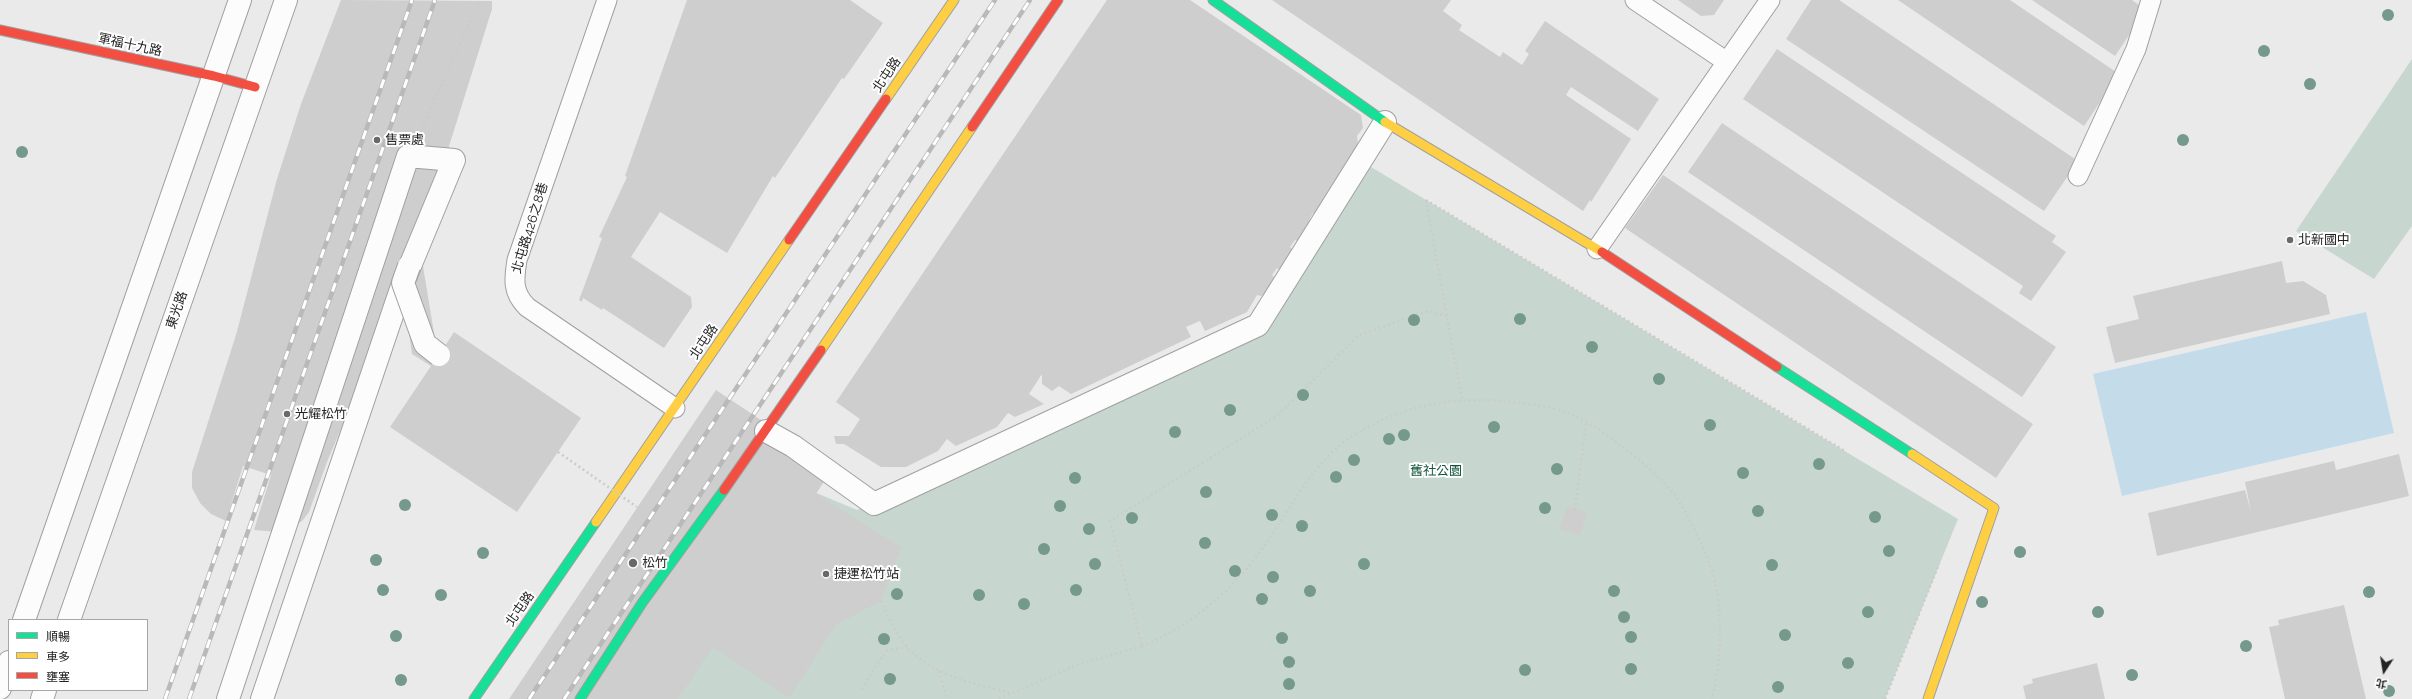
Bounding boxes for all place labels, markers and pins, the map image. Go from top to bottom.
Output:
place label: 售票處 [385,132,424,148]
marker: 售票處 [372,135,382,145]
place label: 北新國中 [2298,232,2350,248]
marker: 北新國中 [2285,235,2295,245]
place label: 光耀松竹 [295,406,347,422]
marker: 光耀松竹 [282,409,292,419]
place label: 松竹 [642,555,668,571]
marker: 松竹 [627,557,639,569]
place label: 捷運松竹站 [834,566,899,582]
marker: 捷運松竹站 [821,569,831,579]

